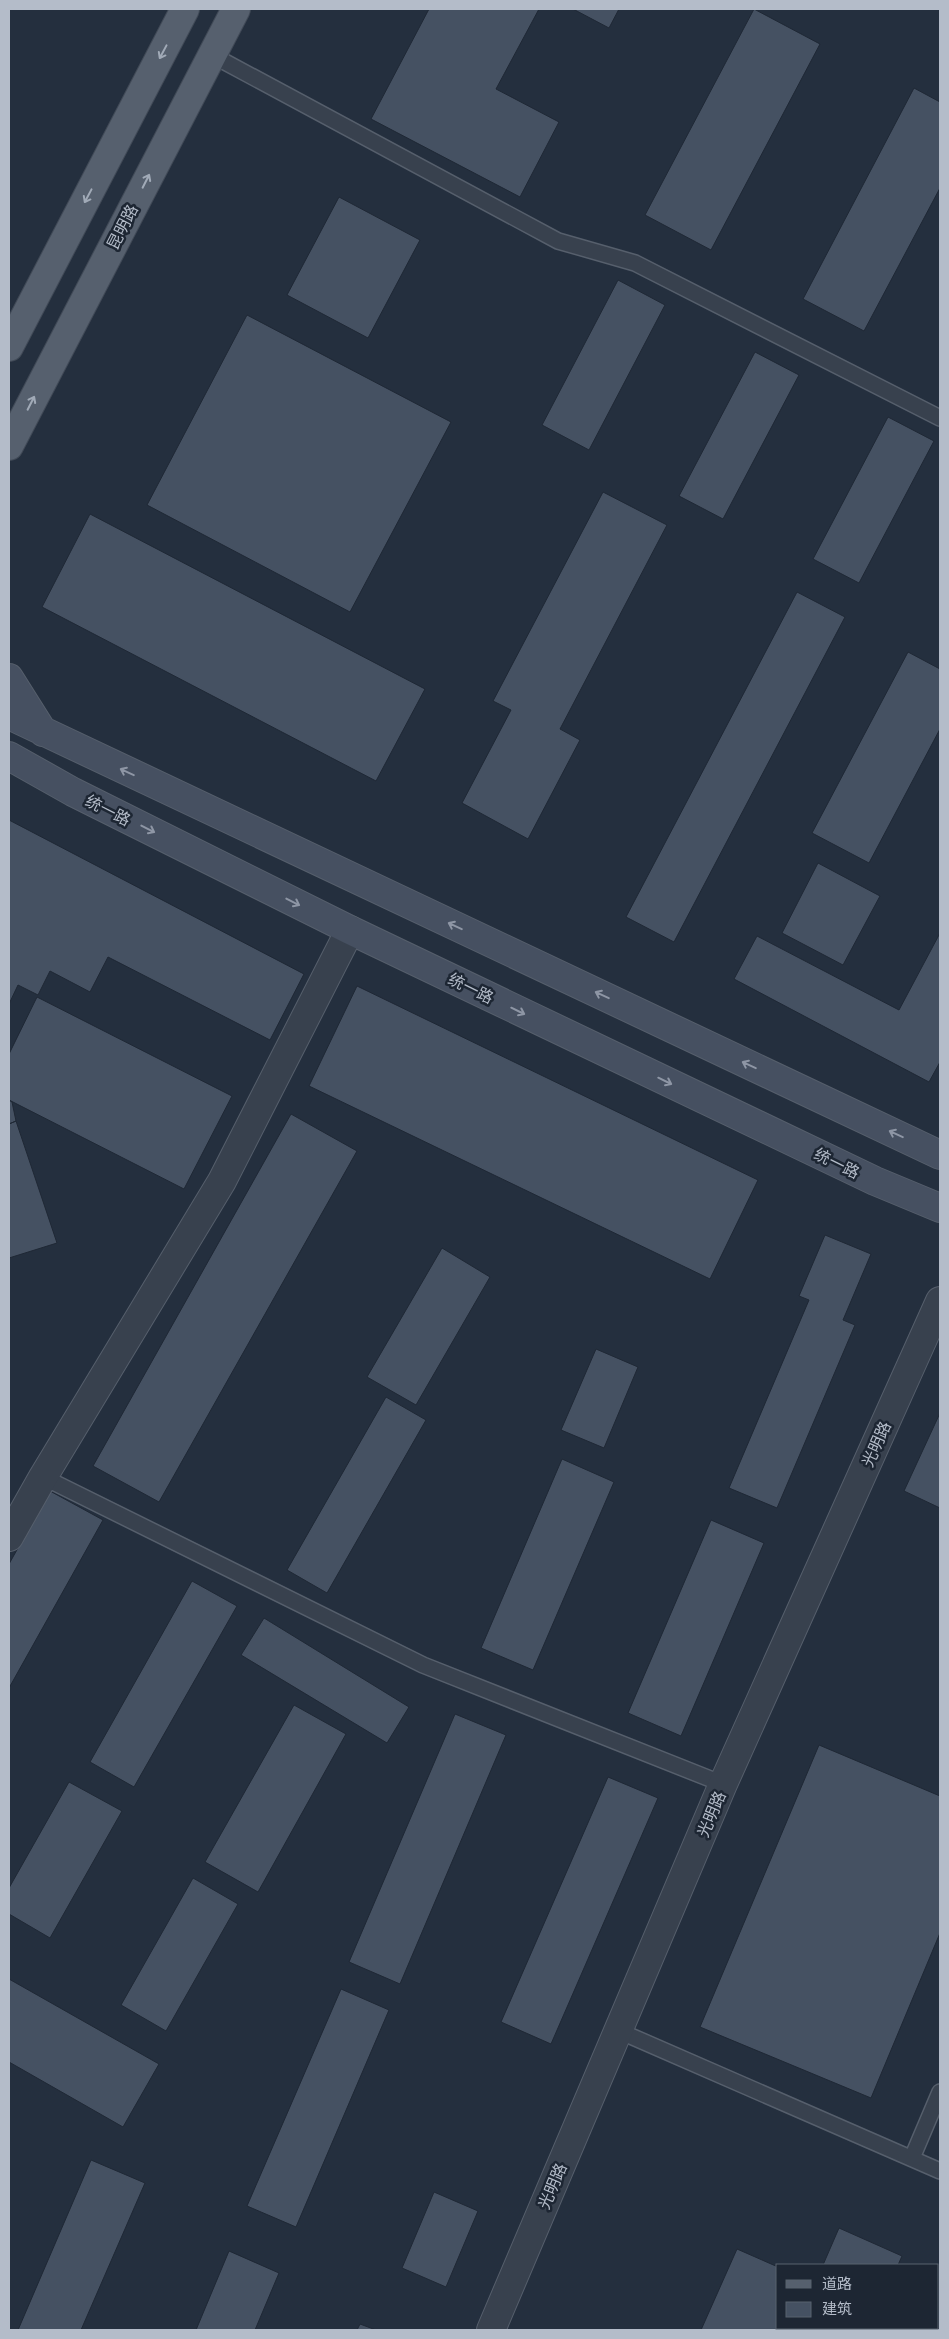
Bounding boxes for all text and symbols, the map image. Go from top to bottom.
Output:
one-way arrow [158,44,167,59]
one-way arrow [142,174,152,189]
one-way arrow [82,188,92,203]
street label: 昆明路 [101,201,144,254]
one-way arrow [26,395,36,410]
one-way arrow [120,766,135,776]
street label: 统一路 [81,789,134,832]
one-way arrow [140,825,155,835]
one-way arrow [285,898,300,907]
one-way arrow [448,921,463,930]
street label: 统一路 [444,968,497,1009]
one-way arrow [595,990,610,1000]
one-way arrow [510,1007,525,1016]
one-way arrow [742,1059,757,1069]
one-way arrow [657,1077,672,1086]
one-way arrow [889,1129,904,1138]
street label: 统一路 [810,1143,863,1184]
street label: 光明路 [856,1418,897,1471]
street label: 光明路 [691,1788,731,1841]
street label: 光明路 [532,2160,572,2213]
legend [776,2264,939,2329]
text: 道路 [822,2273,852,2294]
text: 建筑 [822,2298,852,2319]

